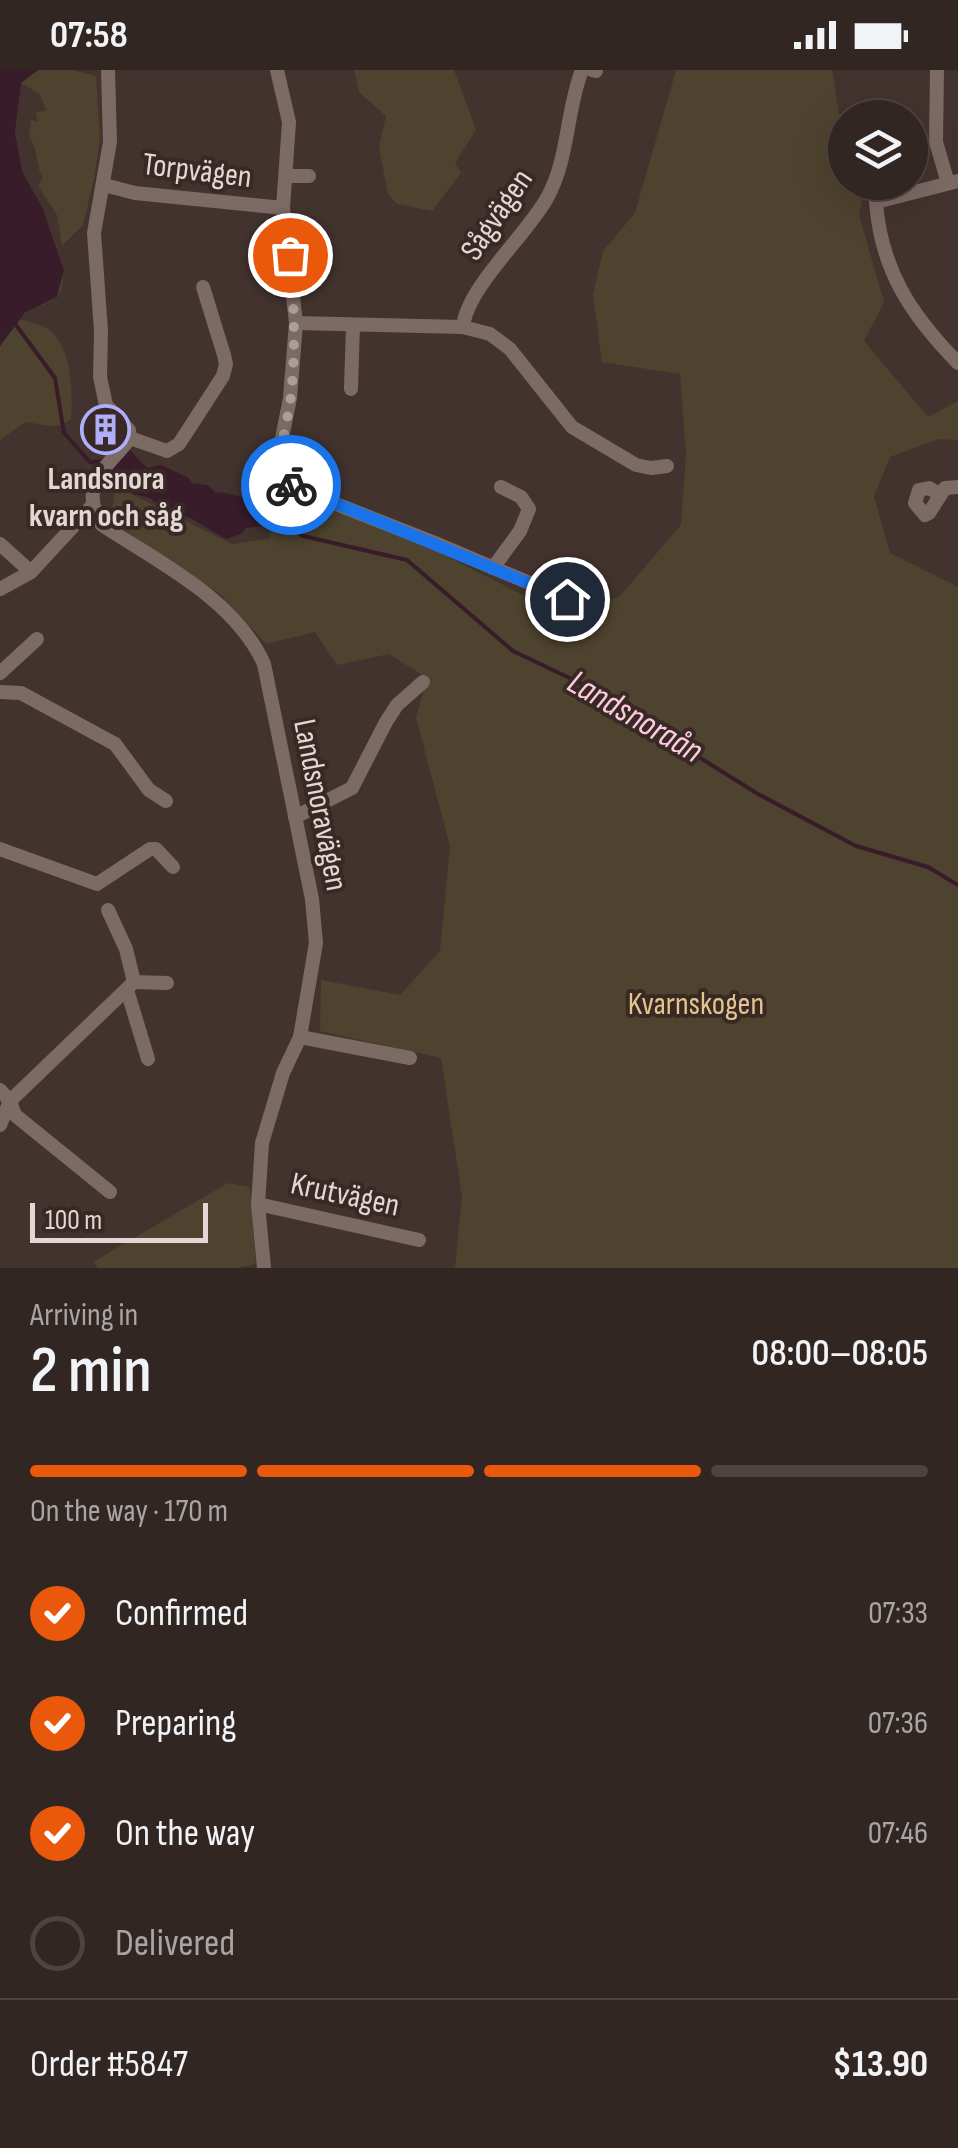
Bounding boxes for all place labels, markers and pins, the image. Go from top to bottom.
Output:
pin [248,213,333,298]
building icon: Landsnora kvarn och såg [80,403,132,455]
place label: Landsnora kvarn och såg [29,460,183,536]
pin [525,557,610,642]

